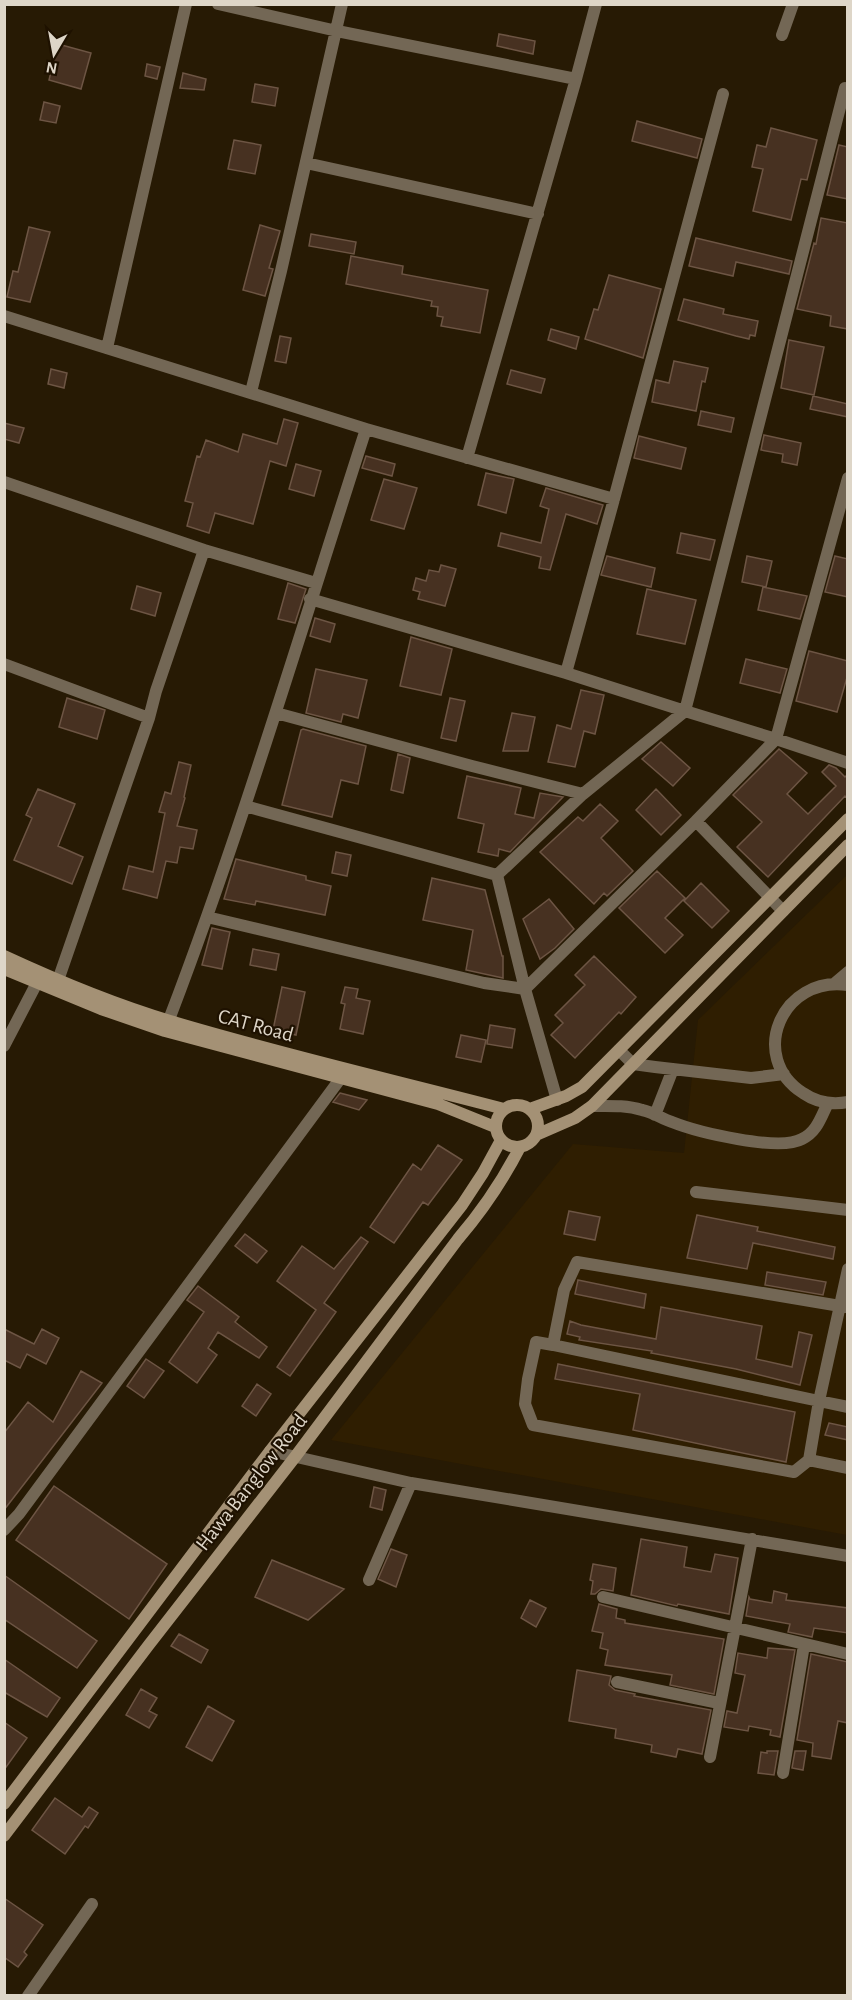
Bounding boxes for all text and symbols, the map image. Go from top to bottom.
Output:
north arrow [24,24,84,84]
text: N [45,59,58,77]
street label: CAT Road [216,1005,296,1046]
street label: Hawa Banglow Road [192,1410,311,1554]

